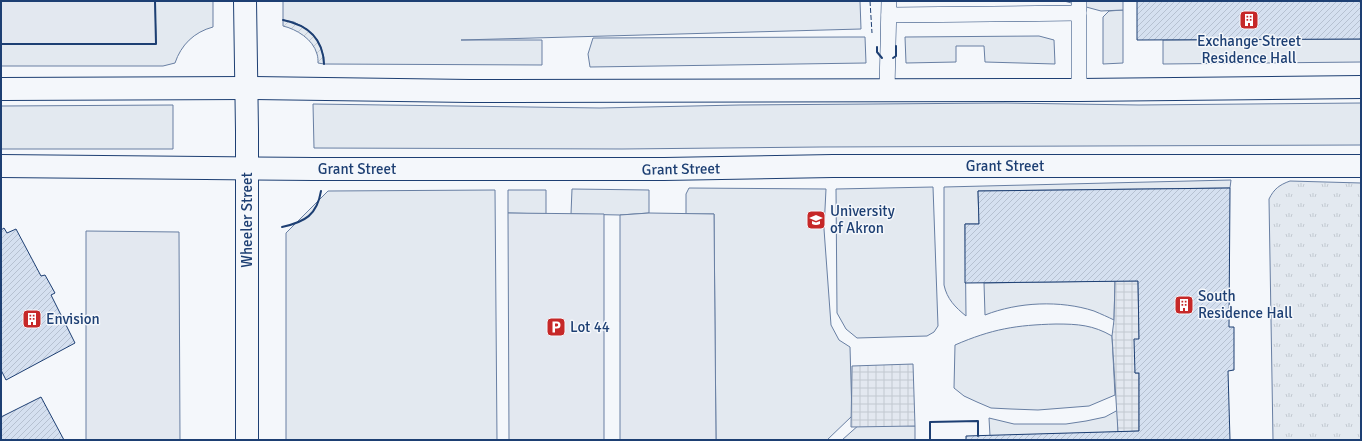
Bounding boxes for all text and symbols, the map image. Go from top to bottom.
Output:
building icon: Exchange Street Residence Hall [1238,9,1260,31]
place label: Exchange Street Residence Hall [1197,32,1301,67]
street label: Grant Street [966,157,1044,175]
street label: Grant Street [642,159,720,179]
street label: Grant Street [318,160,396,178]
street label: Wheeler Street [238,172,256,268]
place label: University of Akron [830,202,895,237]
school or university icon: University of Akron [805,209,827,231]
place label: South Residence Hall [1198,287,1293,322]
building icon: South Residence Hall [1173,294,1195,316]
building icon: Envision [21,308,43,330]
place label: Envision [46,310,100,328]
parking icon: Lot 44 [545,316,567,338]
place label: Lot 44 [570,318,610,336]

